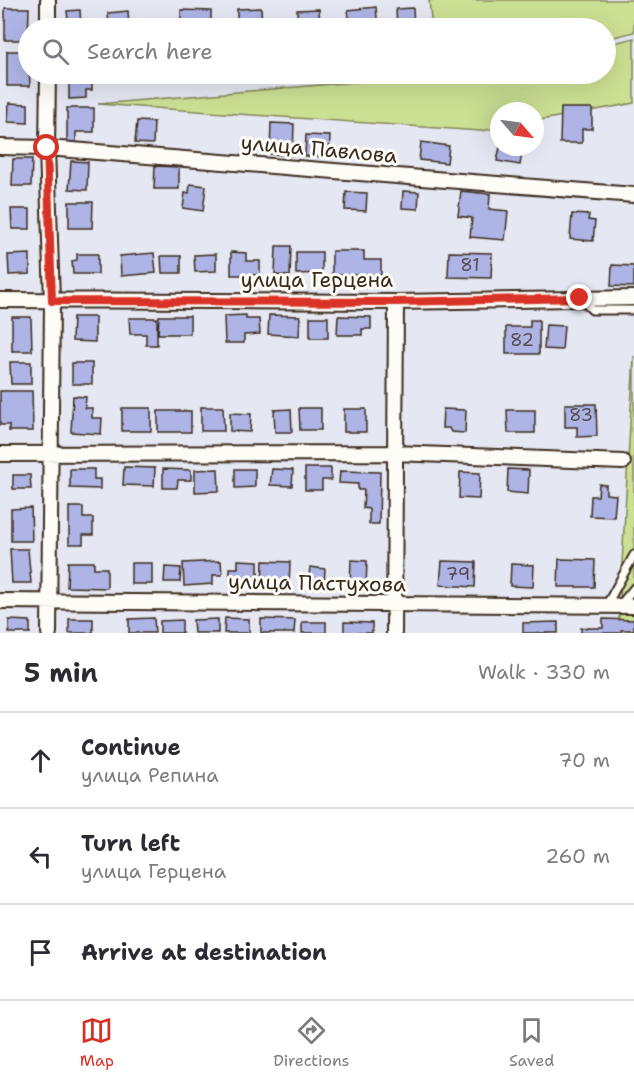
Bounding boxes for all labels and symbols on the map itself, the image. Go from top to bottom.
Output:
north arrow [490,102,544,156]
street label: улица Павлова [240,128,398,170]
route start [33,134,59,160]
house number: 81 [460,253,480,277]
street label: улица Герцена [241,266,393,294]
route end [566,284,592,310]
house number: 82 [510,328,534,352]
house number: 83 [569,403,593,427]
house number: 79 [446,562,470,586]
street label: улица Пастухова [228,567,406,599]

